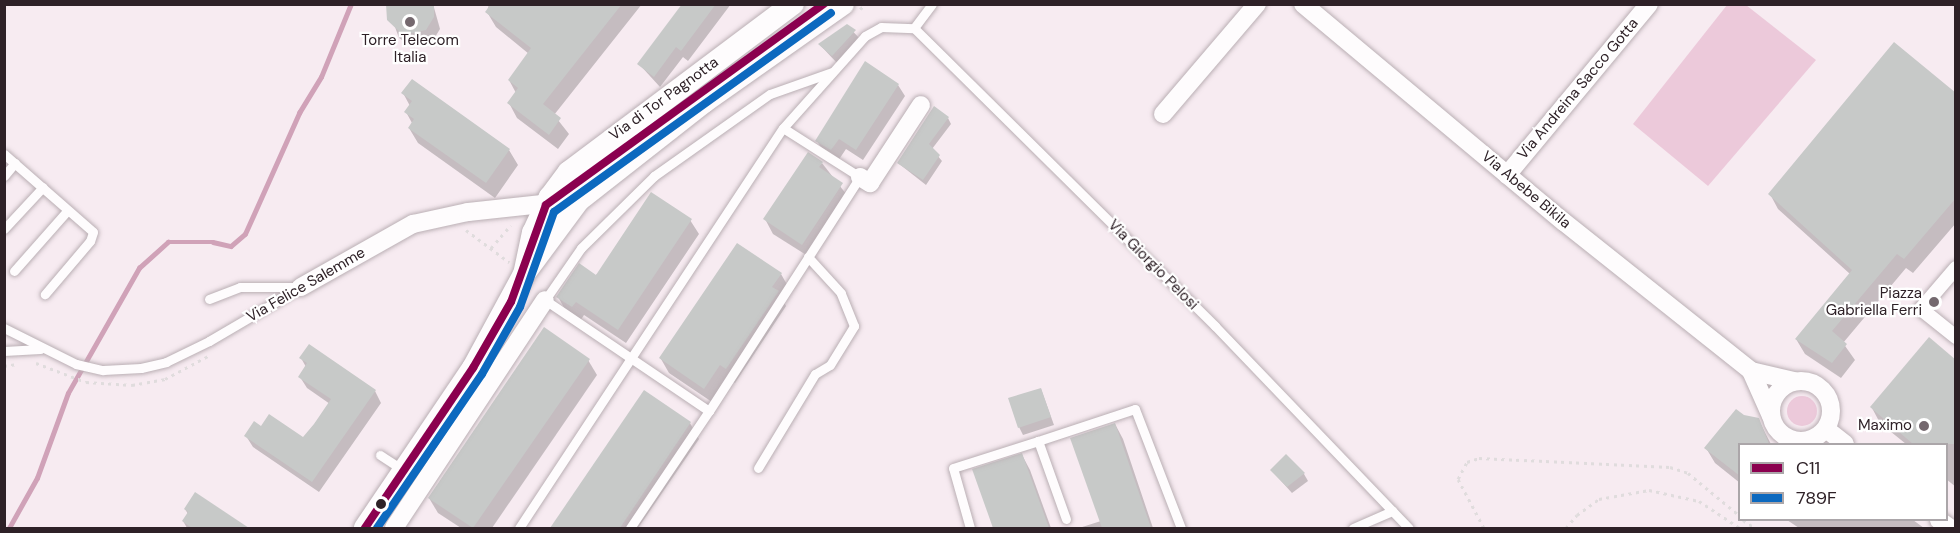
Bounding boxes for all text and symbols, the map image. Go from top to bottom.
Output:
marker: Torre Telecom Italia [403,15,417,29]
street label: Via Andreina Sacco Gotta [1514,15,1642,163]
place label: Torre Telecom Italia [361,31,459,66]
street label: Via di Tor Pagnotta [606,53,722,145]
street label: Via Abebe Bikila [1478,147,1574,233]
street label: Via Giorgio Pelosi [1104,216,1202,314]
street label: Via Felice Salemme [243,244,369,326]
place label: Piazza Gabriella Ferri [1826,284,1922,319]
marker: Piazza Gabriella Ferri [1927,295,1941,309]
place label: Maximo [1858,417,1912,435]
marker: Maximo [1917,419,1931,433]
legend [1738,443,1948,521]
text: C11 [1796,456,1820,480]
text: 789F [1796,486,1837,510]
unlabelled marker [375,498,387,510]

